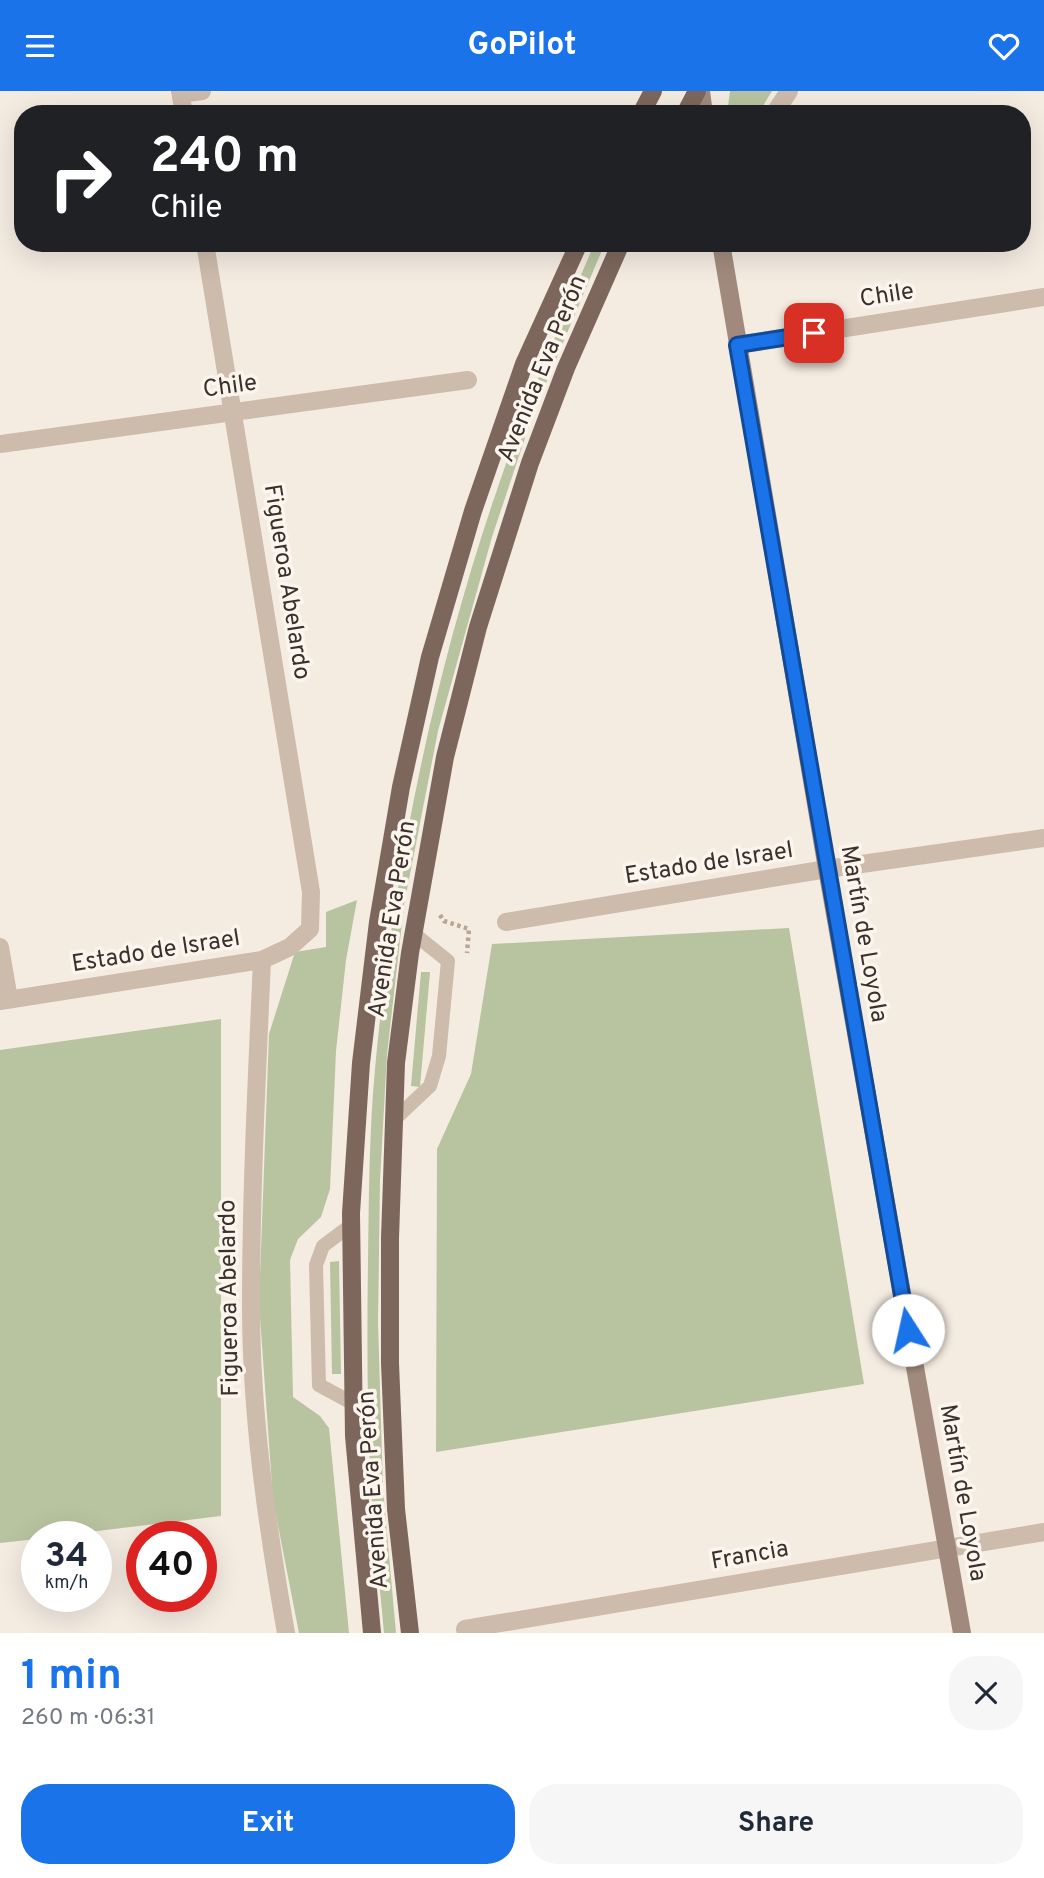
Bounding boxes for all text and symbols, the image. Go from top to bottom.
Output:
text: GoPilot [467,26,577,66]
icon: menu [21,27,59,65]
icon: heart [985,27,1023,65]
text: 240 m [150,128,299,190]
icon: right [35,133,126,224]
text: Chile [150,189,222,229]
street label: Avenida Eva Perón [492,271,594,467]
street label: Chile [858,277,916,315]
pin [784,303,844,363]
icon: arrive [795,314,833,352]
street label: Chile [201,368,259,406]
street label: Figueroa Abelardo [256,482,316,682]
street label: Avenida Eva Perón [363,818,423,1020]
street label: Estado de Israel [623,836,795,892]
street label: Martín de Loyola [833,843,893,1025]
street label: Estado de Israel [70,924,242,980]
street label: Figueroa Abelardo [213,1199,247,1397]
position arrow [871,1293,945,1367]
street label: Avenida Eva Perón [352,1390,396,1590]
street label: Martín de Loyola [932,1402,992,1584]
speed limit sign: 40 [126,1521,217,1612]
street label: Francia [709,1534,791,1578]
text: 34 [45,1535,88,1579]
text: km/h [45,1572,88,1595]
text: 1 min [21,1651,122,1704]
button: close [949,1656,1023,1730]
text: 260 m · 06:31 [21,1704,155,1733]
button: Exit [21,1784,515,1864]
button: Share [529,1784,1023,1864]

